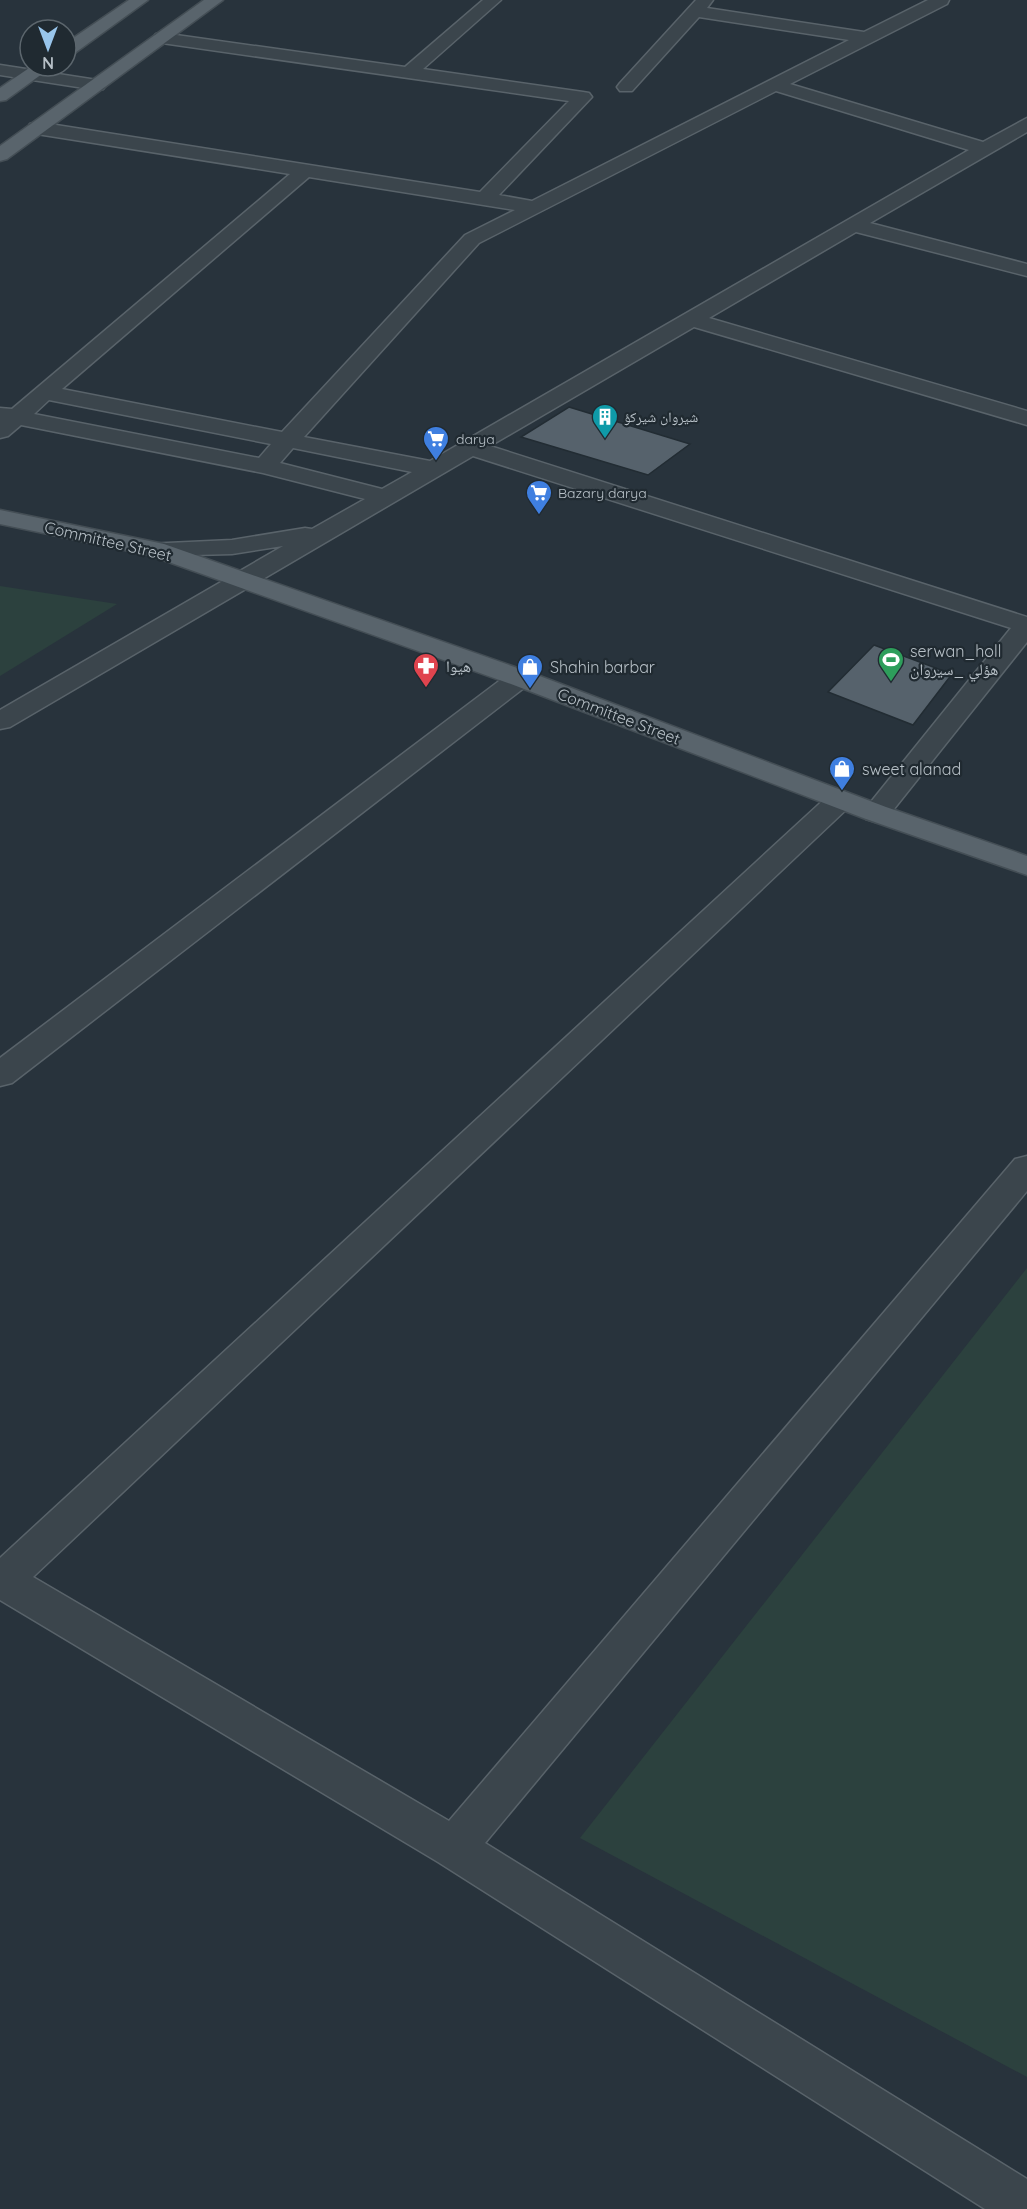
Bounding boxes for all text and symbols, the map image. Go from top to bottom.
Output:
north arrow [18,18,78,78]
text: N [42,53,54,73]
building icon: شيروان شيركؤ [590,402,620,440]
place label: شيروان شيركؤ [624,408,698,426]
supermarket icon: darya [421,424,451,462]
place label: darya [456,430,495,448]
supermarket icon: Bazary darya [524,478,554,516]
place label: Bazary darya [558,484,647,502]
street label: Committee Street [43,517,173,565]
place label: serwan_holl هؤلي _سيروان [910,641,1001,682]
sports icon: serwan_holl هؤلي _سيروان [876,645,906,683]
pharmacy icon: هیوا [411,651,441,689]
shop icon: Shahin barbar [515,652,545,690]
place label: هیوا [446,656,471,676]
place label: Shahin barbar [550,657,655,677]
street label: Committee Street [555,683,683,749]
shop icon: sweet alanad [827,754,857,792]
place label: sweet alanad [862,759,961,779]

